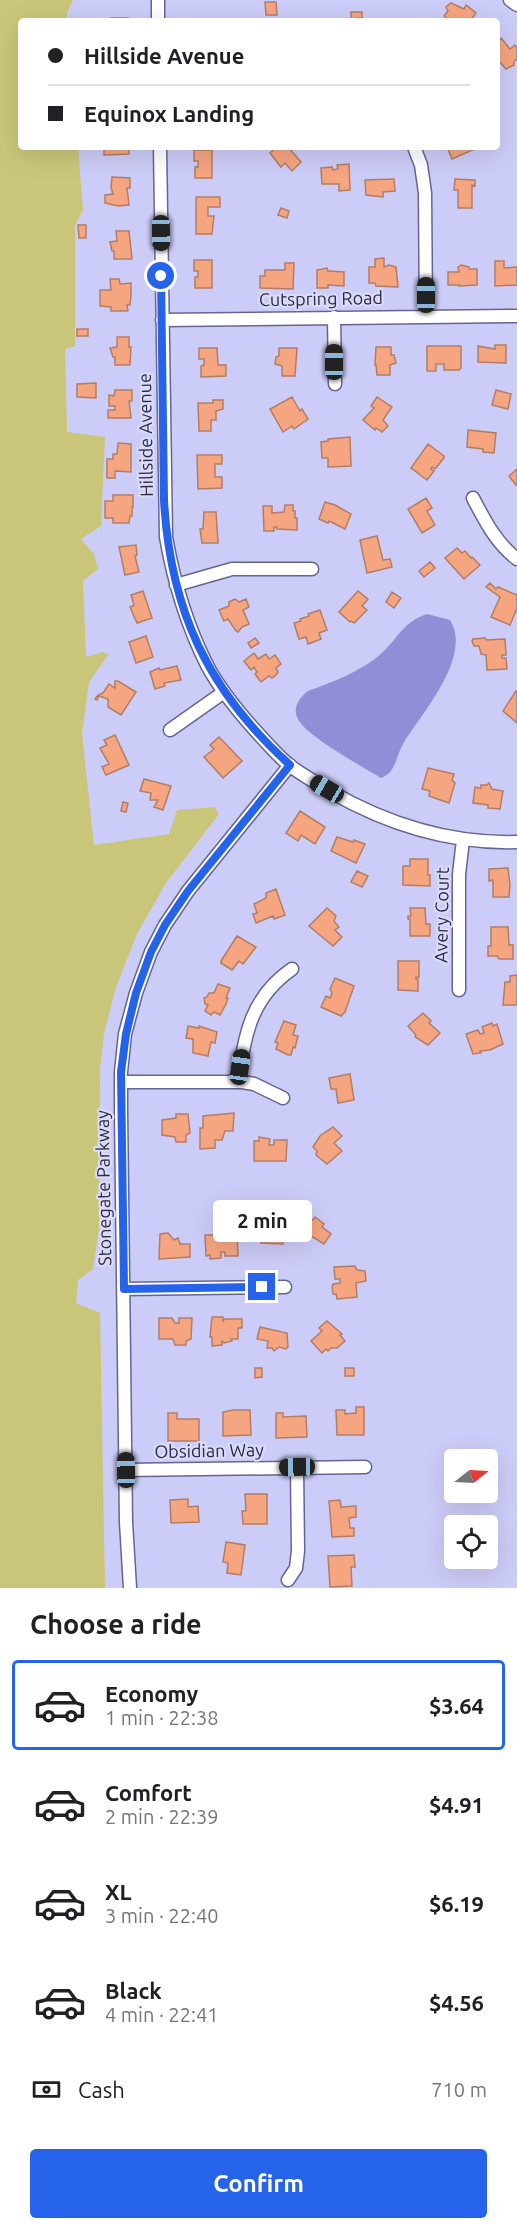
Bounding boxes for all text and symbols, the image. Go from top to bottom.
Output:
text: Hillside Avenue [84,43,244,68]
text: Equinox Landing [84,101,254,126]
car [152,215,170,251]
route start [147,262,174,289]
car [417,277,435,313]
street label: Cutspring Road [259,287,383,309]
car [325,344,343,380]
street label: Hillside Avenue [134,373,156,497]
car [307,772,347,806]
street label: Avery Court [430,867,452,963]
car [229,1048,251,1086]
street label: Stonegate Parkway [92,1110,114,1266]
callout: 2 min [212,1200,312,1242]
text: 2 min [237,1209,288,1232]
route end [248,1273,275,1300]
street label: Obsidian Way [154,1439,264,1461]
north arrow [444,1449,498,1503]
map controls [444,1449,498,1569]
car [117,1452,135,1488]
car [279,1458,315,1476]
button: locate [444,1515,498,1569]
text: Choose a ride [30,1609,202,1639]
icon: car [33,1678,87,1732]
text: Economy [105,1681,198,1706]
text: $3.64 [429,1693,484,1718]
text: 1 min · 22:38 [105,1706,219,1729]
icon: car [33,1777,87,1831]
text: Comfort [105,1780,192,1805]
text: $4.91 [429,1792,484,1817]
text: 2 min · 22:39 [105,1805,219,1828]
icon: car [33,1876,87,1930]
text: XL [105,1879,132,1904]
text: $6.19 [429,1891,484,1916]
text: 3 min · 22:40 [105,1904,219,1927]
icon: car [33,1975,87,2029]
text: Black [105,1978,162,2003]
text: $4.56 [429,1990,484,2015]
text: 4 min · 22:41 [105,2003,219,2026]
icon: cash [30,2073,63,2106]
text: Cash [78,2077,125,2102]
text: 710 m [431,2078,487,2101]
button: Confirm [30,2149,487,2218]

